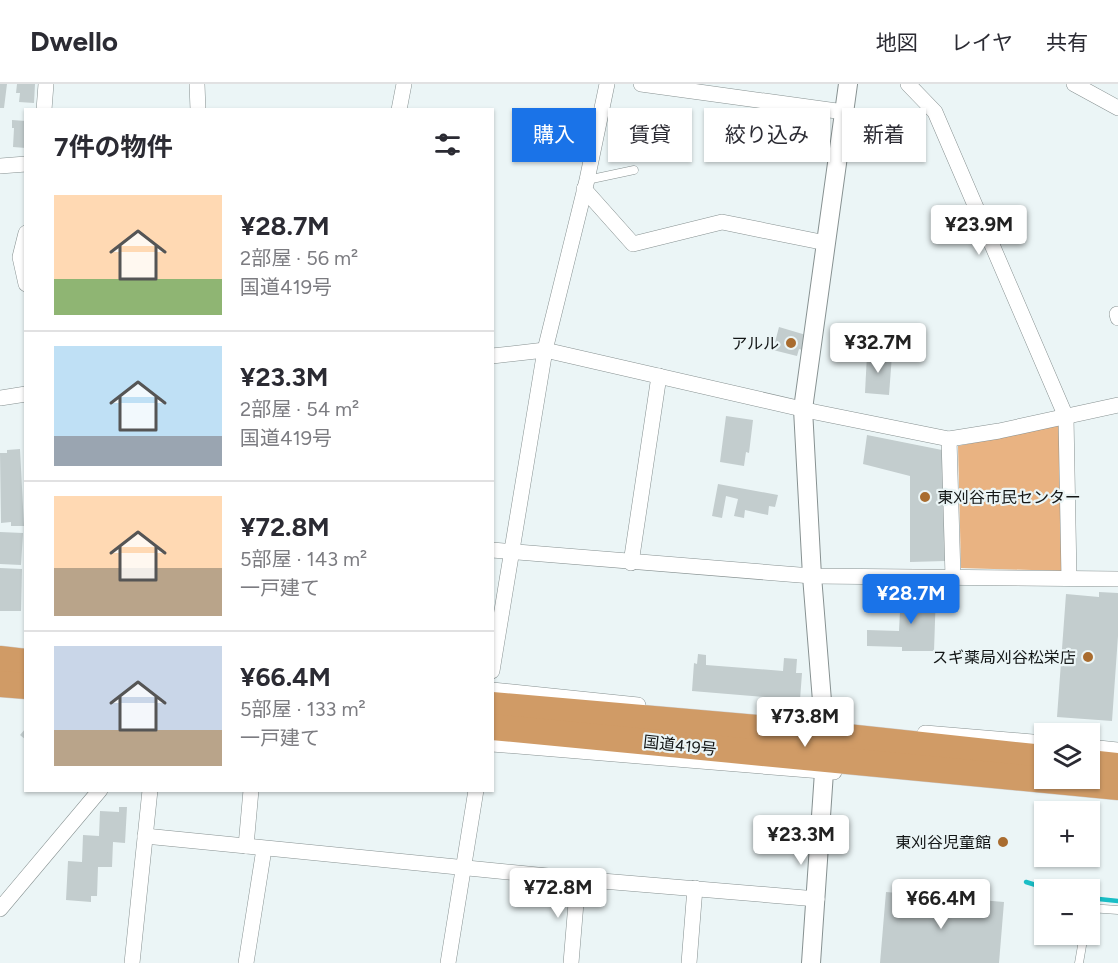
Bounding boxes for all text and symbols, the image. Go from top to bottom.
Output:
text: Dwello [30,24,118,58]
text: 地図 [876,30,918,55]
text: レイヤ [951,30,1013,55]
text: 共有 [1046,30,1088,55]
chip: 購入 [512,108,596,162]
chip: 賃貸 [608,108,692,162]
chip: 絞り込み [704,108,830,162]
chip: 新着 [842,108,926,162]
icon: filters [431,128,464,161]
text: 7件の物件 [54,131,172,163]
pin: ¥23.9M [930,205,1028,256]
text: ¥28.7M [240,210,330,242]
text: ¥23.9M [945,212,1013,236]
icon: home [102,219,174,291]
text: 2部屋 · 56 m² [240,246,358,270]
text: 国道419号 [240,275,332,299]
pin: ¥32.7M [829,323,927,374]
text: ¥32.7M [844,330,912,354]
place label: アルル [731,334,779,353]
marker: アルル [784,336,798,350]
text: ¥23.3M [240,361,328,393]
icon: home [102,370,174,442]
text: 2部屋 · 54 m² [240,397,359,421]
text: 国道419号 [240,426,332,450]
place label: 東刈谷市民センター [937,488,1081,507]
marker: 東刈谷市民センター [918,490,932,504]
text: ¥72.8M [240,511,330,543]
icon: home [102,520,174,592]
text: 5部屋 · 143 m² [240,547,367,571]
pin: ¥28.7M [862,574,960,625]
text: 一戸建て [240,576,320,600]
text: ¥28.7M [877,581,945,605]
place label: スギ薬局刈谷松栄店 [932,648,1076,667]
marker: スギ薬局刈谷松栄店 [1081,650,1095,664]
text: ¥66.4M [240,661,331,693]
icon: home [102,670,174,742]
text: 5部屋 · 133 m² [240,697,366,721]
pin: ¥73.8M [756,697,854,748]
text: ¥73.8M [771,704,839,728]
map controls [1034,723,1100,945]
button: layers [1034,723,1100,789]
text: 一戸建て [240,726,320,750]
street label: 国道419号 [642,732,718,759]
button: + [1034,801,1100,867]
pin: ¥23.3M [752,815,850,866]
text: ¥23.3M [767,822,835,846]
place label: 東刈谷児童館 [895,833,991,852]
marker: 東刈谷児童館 [996,835,1010,849]
pin: ¥72.8M [509,868,607,919]
text: ¥72.8M [524,875,592,899]
pin: ¥66.4M [892,879,990,930]
button: − [1034,879,1100,945]
text: ¥66.4M [906,886,976,910]

